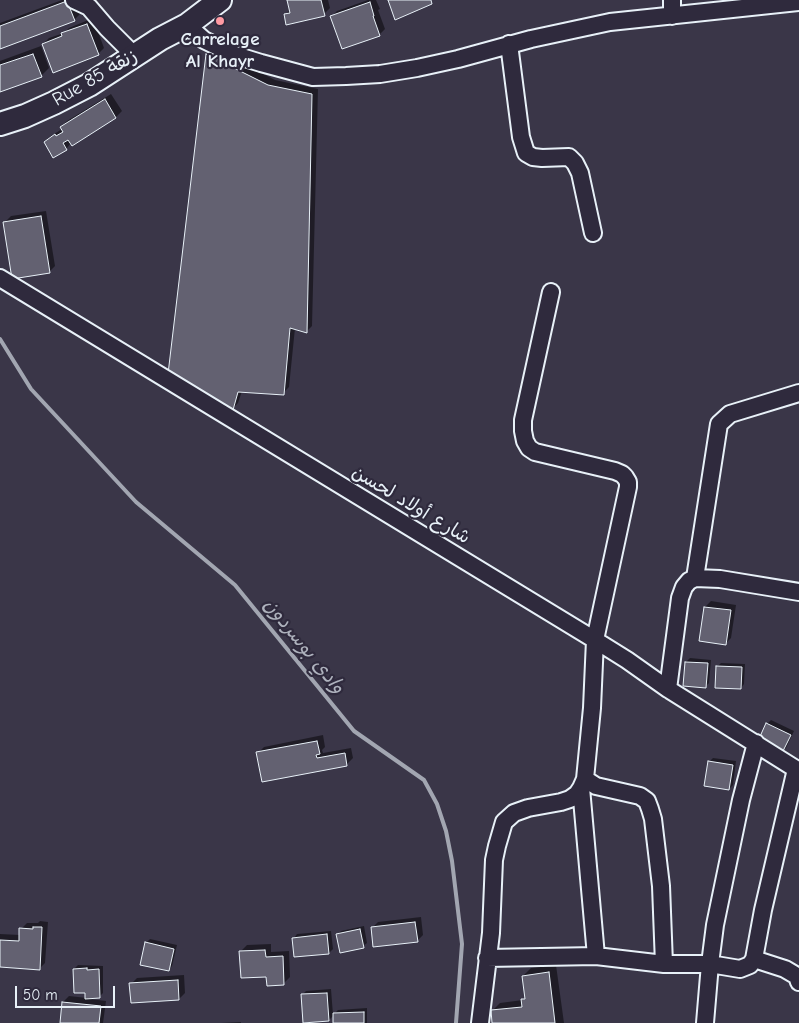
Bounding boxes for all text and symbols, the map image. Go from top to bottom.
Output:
marker: Carrelage Al Khayr [214,15,226,27]
place label: Carrelage Al Khayr [180,29,260,73]
street label: Rue 85 زنقة [48,45,142,111]
street label: شارع أولاد لحسن [348,461,474,549]
water label: وادي بوسردون [258,593,350,699]
scale bar [18,976,118,1008]
text: 50 m [23,986,58,1004]

